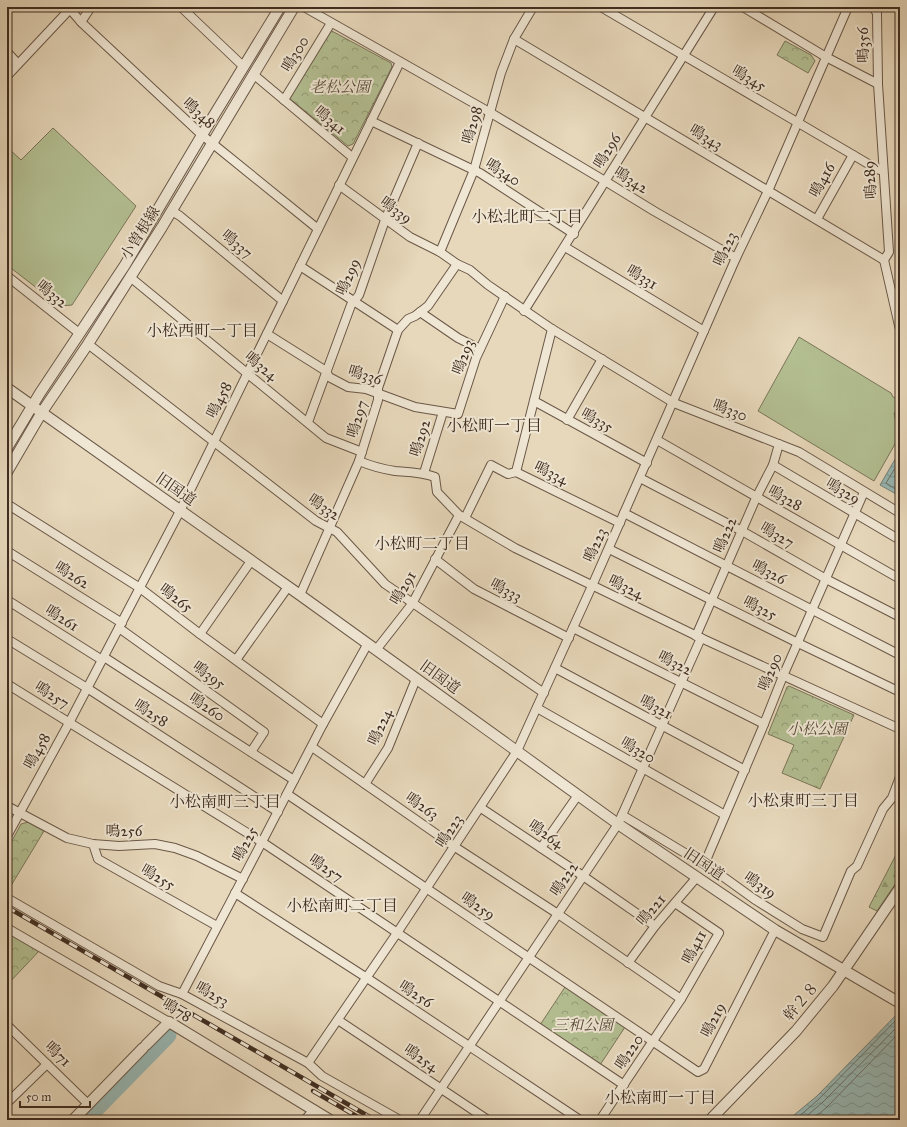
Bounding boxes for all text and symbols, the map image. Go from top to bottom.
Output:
street label: 鳴356 [854,26,872,63]
street label: 鳴300 [277,33,313,75]
street label: 鳴345 [729,61,769,95]
park label: 老松公園 [310,78,373,96]
street label: 鳴348 [179,94,219,132]
street label: 鳴341 [311,102,349,138]
street label: 鳴298 [458,104,486,146]
street label: 鳴343 [686,120,726,154]
street label: 鳴296 [589,129,625,172]
street label: 鳴340 [482,154,524,190]
street label: 鳴416 [805,158,839,201]
street label: 鳴289 [860,160,880,200]
street label: 鳴342 [611,163,652,198]
street label: 鳴339 [377,192,415,228]
street label: 小曽根線 [116,203,164,263]
district label: 小松北町二丁目 [471,207,583,226]
street label: 鳴337 [218,226,256,262]
street label: 鳴223 [709,229,741,269]
street label: 鳴299 [332,256,364,298]
street label: 鳴331 [623,261,661,293]
street label: 鳴332 [33,276,71,312]
district label: 小松西町一丁目 [146,321,258,340]
street label: 鳴293 [448,337,478,377]
street label: 鳴324 [241,347,281,385]
street label: 鳴336 [346,361,385,389]
street label: 鳴458 [202,379,236,421]
street label: 鳴330 [710,395,750,425]
street label: 鳴297 [343,398,371,440]
street label: 鳴335 [578,404,616,436]
district label: 小松町一丁目 [446,416,542,435]
street label: 鳴292 [406,417,434,459]
street label: 鳴334 [531,457,571,489]
street label: 旧国道 [152,469,200,509]
street label: 鳴329 [823,474,863,508]
street label: 鳴328 [765,481,805,515]
street label: 鳴332 [305,490,344,524]
street label: 鳴222 [709,514,741,556]
street label: 鳴327 [757,518,797,552]
street label: 鳴223 [580,525,610,565]
district label: 小松町二丁目 [374,534,470,553]
street label: 鳴326 [749,556,790,589]
street label: 鳴262 [51,557,93,593]
street label: 鳴291 [386,568,420,608]
street label: 鳴324 [606,571,647,603]
street label: 鳴333 [487,574,525,606]
street label: 鳴265 [156,580,196,616]
street label: 鳴325 [740,592,780,624]
street label: 鳴261 [42,601,82,635]
street label: 鳴322 [655,647,696,679]
street label: 鳴290 [754,650,786,694]
street label: 旧国道 [417,656,463,698]
street label: 鳴395 [189,657,229,693]
street label: 鳴257 [31,677,73,713]
street label: 鳴260 [186,689,228,725]
street label: 鳴321 [637,691,675,723]
street label: 鳴258 [130,695,172,731]
street label: 鳴224 [364,705,396,748]
park label: 小松公園 [787,720,850,738]
street label: 鳴458 [20,730,54,772]
street label: 鳴320 [617,733,659,767]
street label: 鳴263 [402,788,442,824]
district label: 小松東町三丁目 [747,791,859,810]
district label: 小松南町三丁目 [169,792,281,811]
street label: 鳴223 [432,811,466,851]
street label: 鳴264 [525,816,567,853]
street label: 鳴256 [106,822,144,840]
street label: 鳴225 [228,824,262,864]
street label: 旧国道 [680,844,728,884]
street label: 鳴257 [306,850,346,886]
street label: 鳴222 [546,858,582,899]
street label: 鳴255 [138,860,178,894]
street label: 鳴319 [741,868,779,902]
street label: 鳴259 [457,888,499,924]
street label: 鳴221 [633,890,669,929]
district label: 小松南町二丁目 [286,896,398,915]
street label: 鳴411 [678,927,710,967]
street label: 鳴256 [396,976,437,1012]
street label: 鳴253 [192,978,232,1010]
street label: 幹２８ [780,978,822,1024]
street label: 鳴78 [159,994,195,1026]
street label: 鳴219 [697,1000,729,1040]
park label: 三和公園 [553,1016,616,1034]
street label: 鳴220 [611,1031,647,1073]
street label: 鳴71 [41,1037,75,1071]
street label: 鳴254 [401,1040,442,1076]
scale bar [20,1083,90,1109]
district label: 小松南町一丁目 [604,1088,716,1107]
text: 50 m [26,1090,51,1104]

